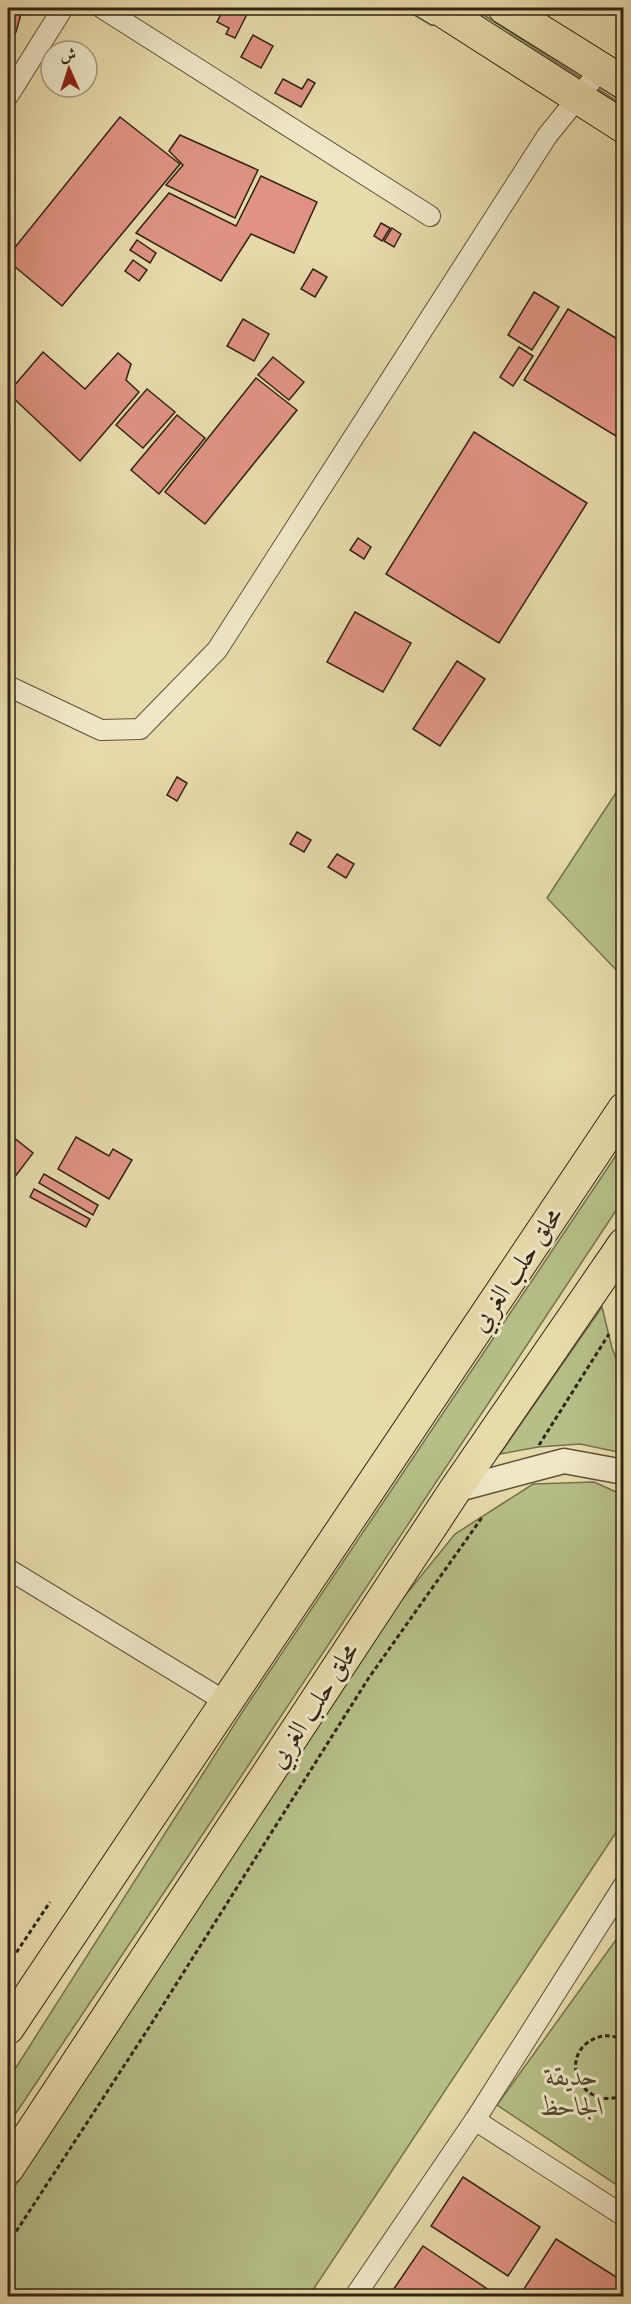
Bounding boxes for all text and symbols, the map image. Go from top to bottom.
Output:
north arrow [39,39,99,99]
text: ش [60,45,77,65]
street label: محلق حلب الغربي [463,1201,575,1341]
street label: محلق حلب الغربي [261,1636,371,1777]
park label: حديقة الجاحظ [540,2061,604,2124]

